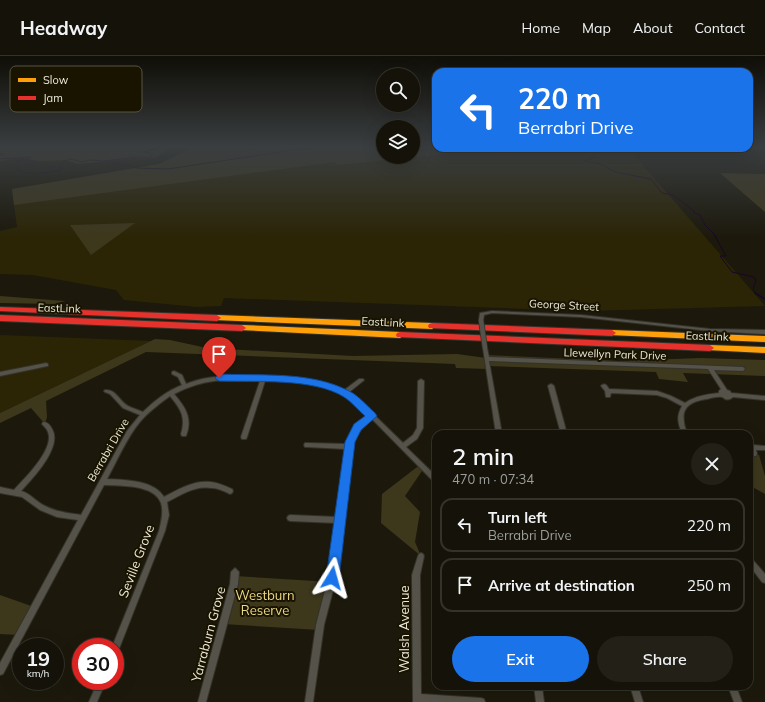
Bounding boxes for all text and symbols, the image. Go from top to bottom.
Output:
text: Headway [20,16,107,40]
text: Home [521,19,560,37]
text: Map [582,19,611,37]
text: About [633,19,673,37]
text: Contact [695,19,745,37]
legend [10,66,142,112]
map controls [376,68,420,164]
button: search [376,68,420,112]
text: Slow [43,73,69,87]
text: 220 m [518,81,601,116]
icon: left [452,84,504,136]
text: Jam [43,91,63,105]
text: Berrabri Drive [518,116,634,139]
button: layers [376,120,420,164]
street label: George Street [529,296,600,314]
street label: EastLink [37,300,81,316]
street label: EastLink [361,314,405,330]
street label: EastLink [685,328,729,344]
pin [202,337,236,378]
icon: arrive [208,343,230,365]
street label: Llewellyn Park Drive [563,345,667,363]
street label: Berrabri Drive [84,416,132,484]
text: 2 min [452,441,514,471]
button: close [691,443,733,485]
text: 470 m · 07:34 [452,471,534,487]
text: Turn left [488,508,547,527]
icon: left [454,514,476,536]
text: 220 m [687,516,731,535]
street label: Seville Grove [115,522,157,600]
text: Berrabri Drive [488,527,572,543]
position arrow [311,557,353,599]
icon: arrive [454,574,476,596]
text: Arrive at destination [488,576,635,595]
text: 250 m [687,576,731,595]
street label: Yarraburn Grove [187,584,228,684]
street label: Walsh Avenue [396,585,412,673]
park label: Westburn Reserve [235,587,295,618]
button: Exit [452,636,589,682]
button: Share [597,636,733,682]
speed limit sign: 30 [72,638,124,690]
text: 19 [26,646,50,671]
text: km/h [27,667,49,680]

